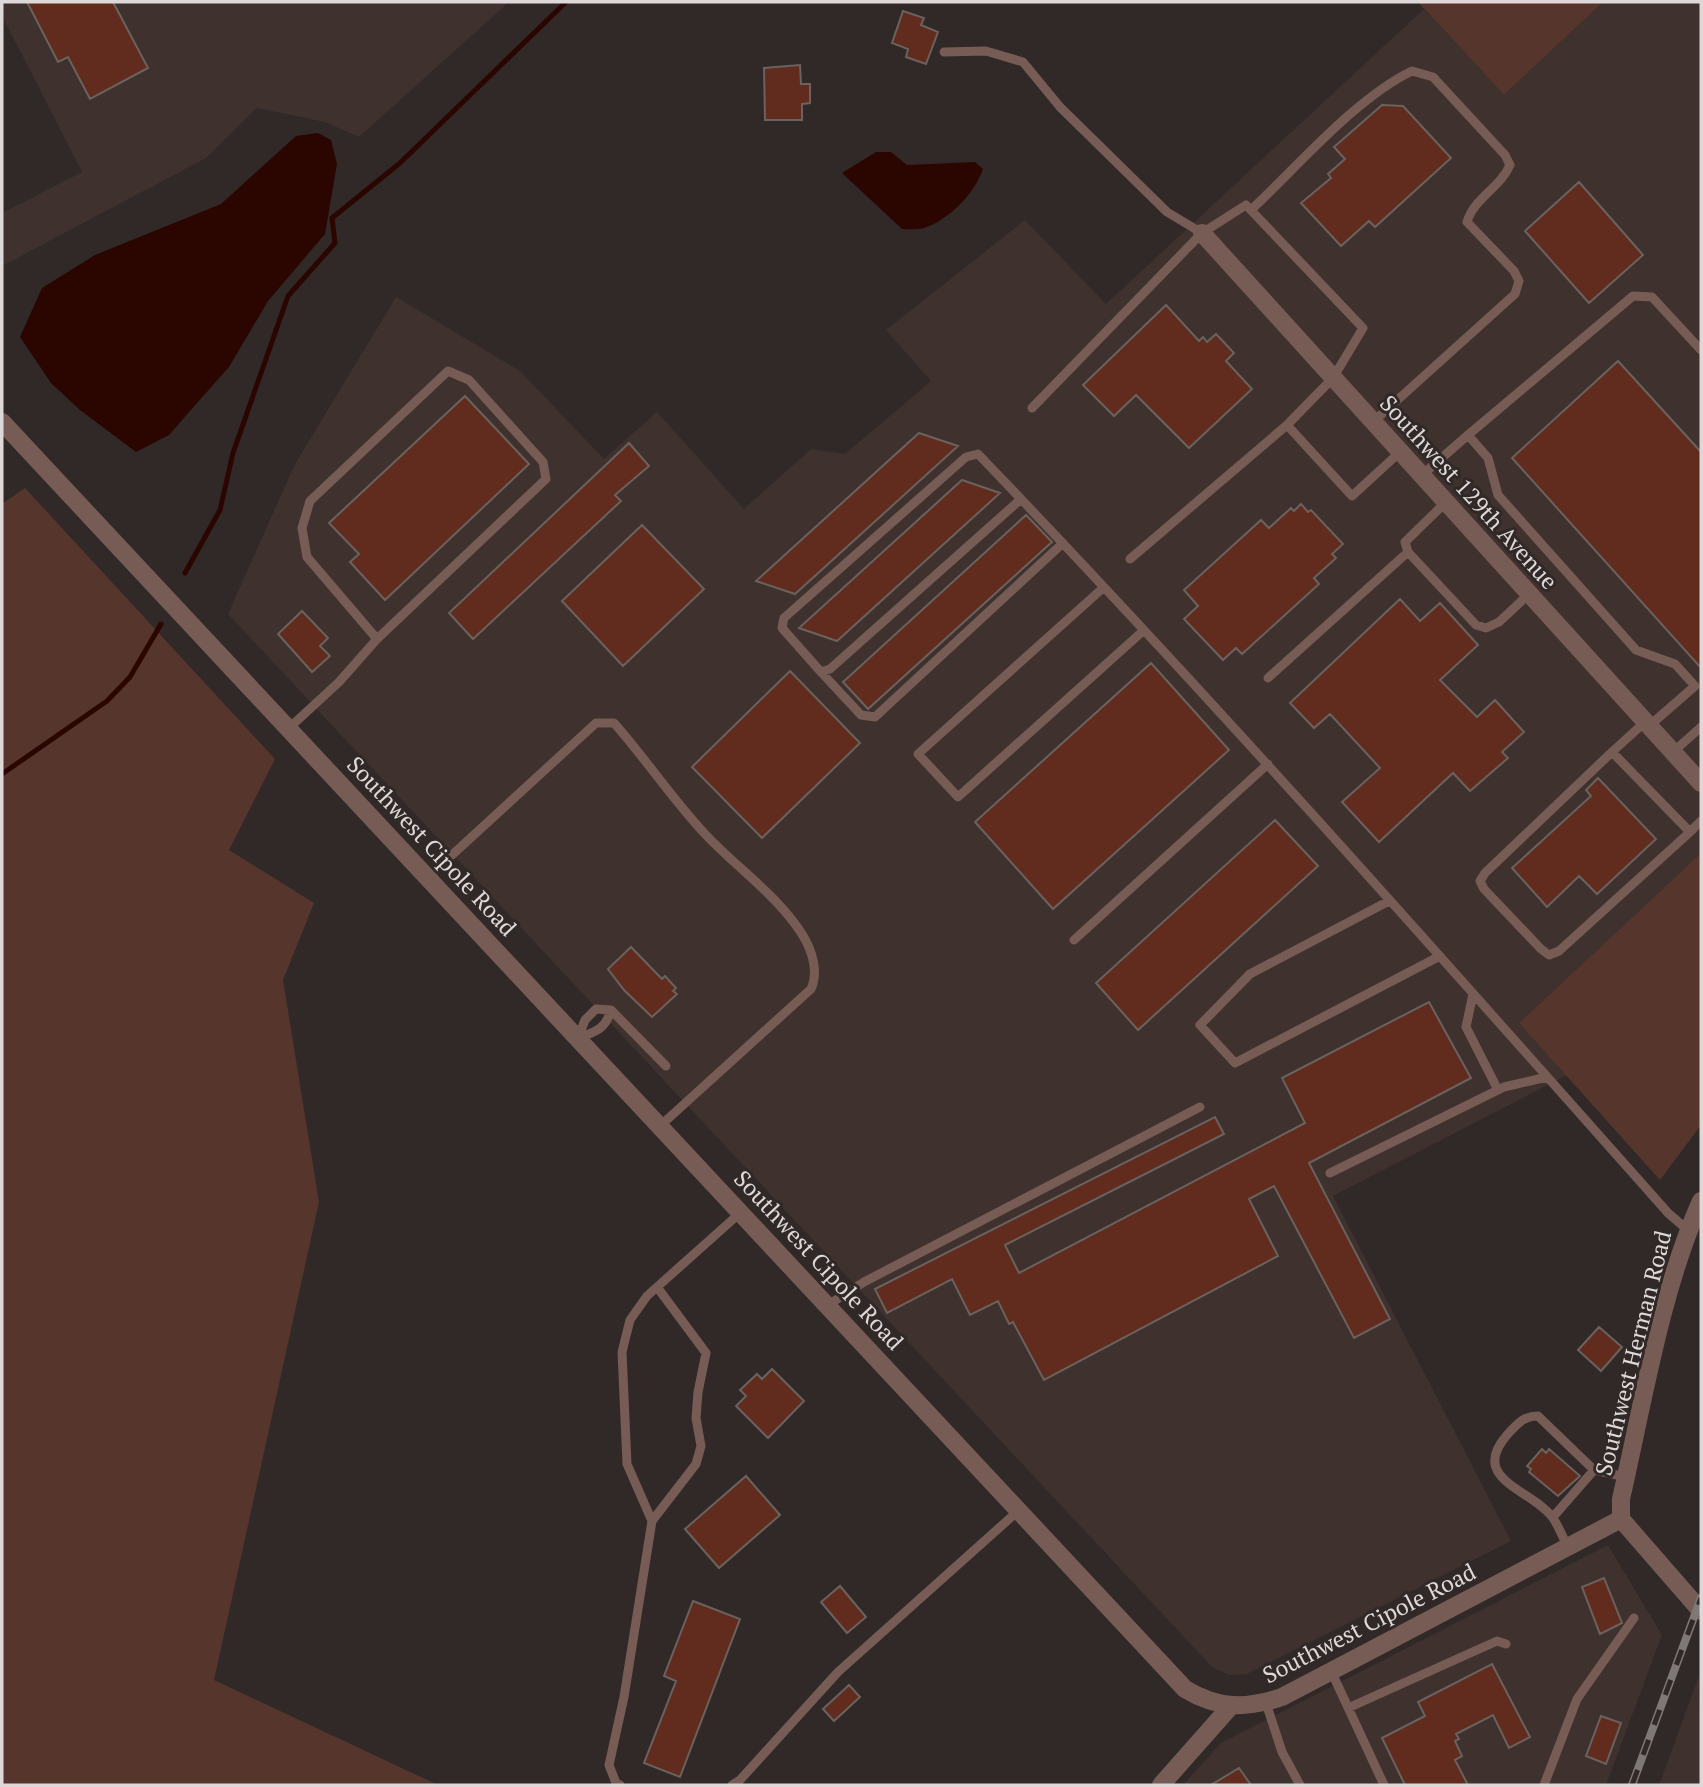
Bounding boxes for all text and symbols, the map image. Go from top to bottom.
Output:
street label: Southwest 129th Avenue [1373,388,1565,596]
street label: Southwest Cipole Road [340,749,524,943]
street label: Southwest Cipole Road [727,1163,911,1357]
street label: Southwest Herman Road [1588,1227,1679,1479]
street label: Southwest Cipole Road [1257,1556,1481,1690]

